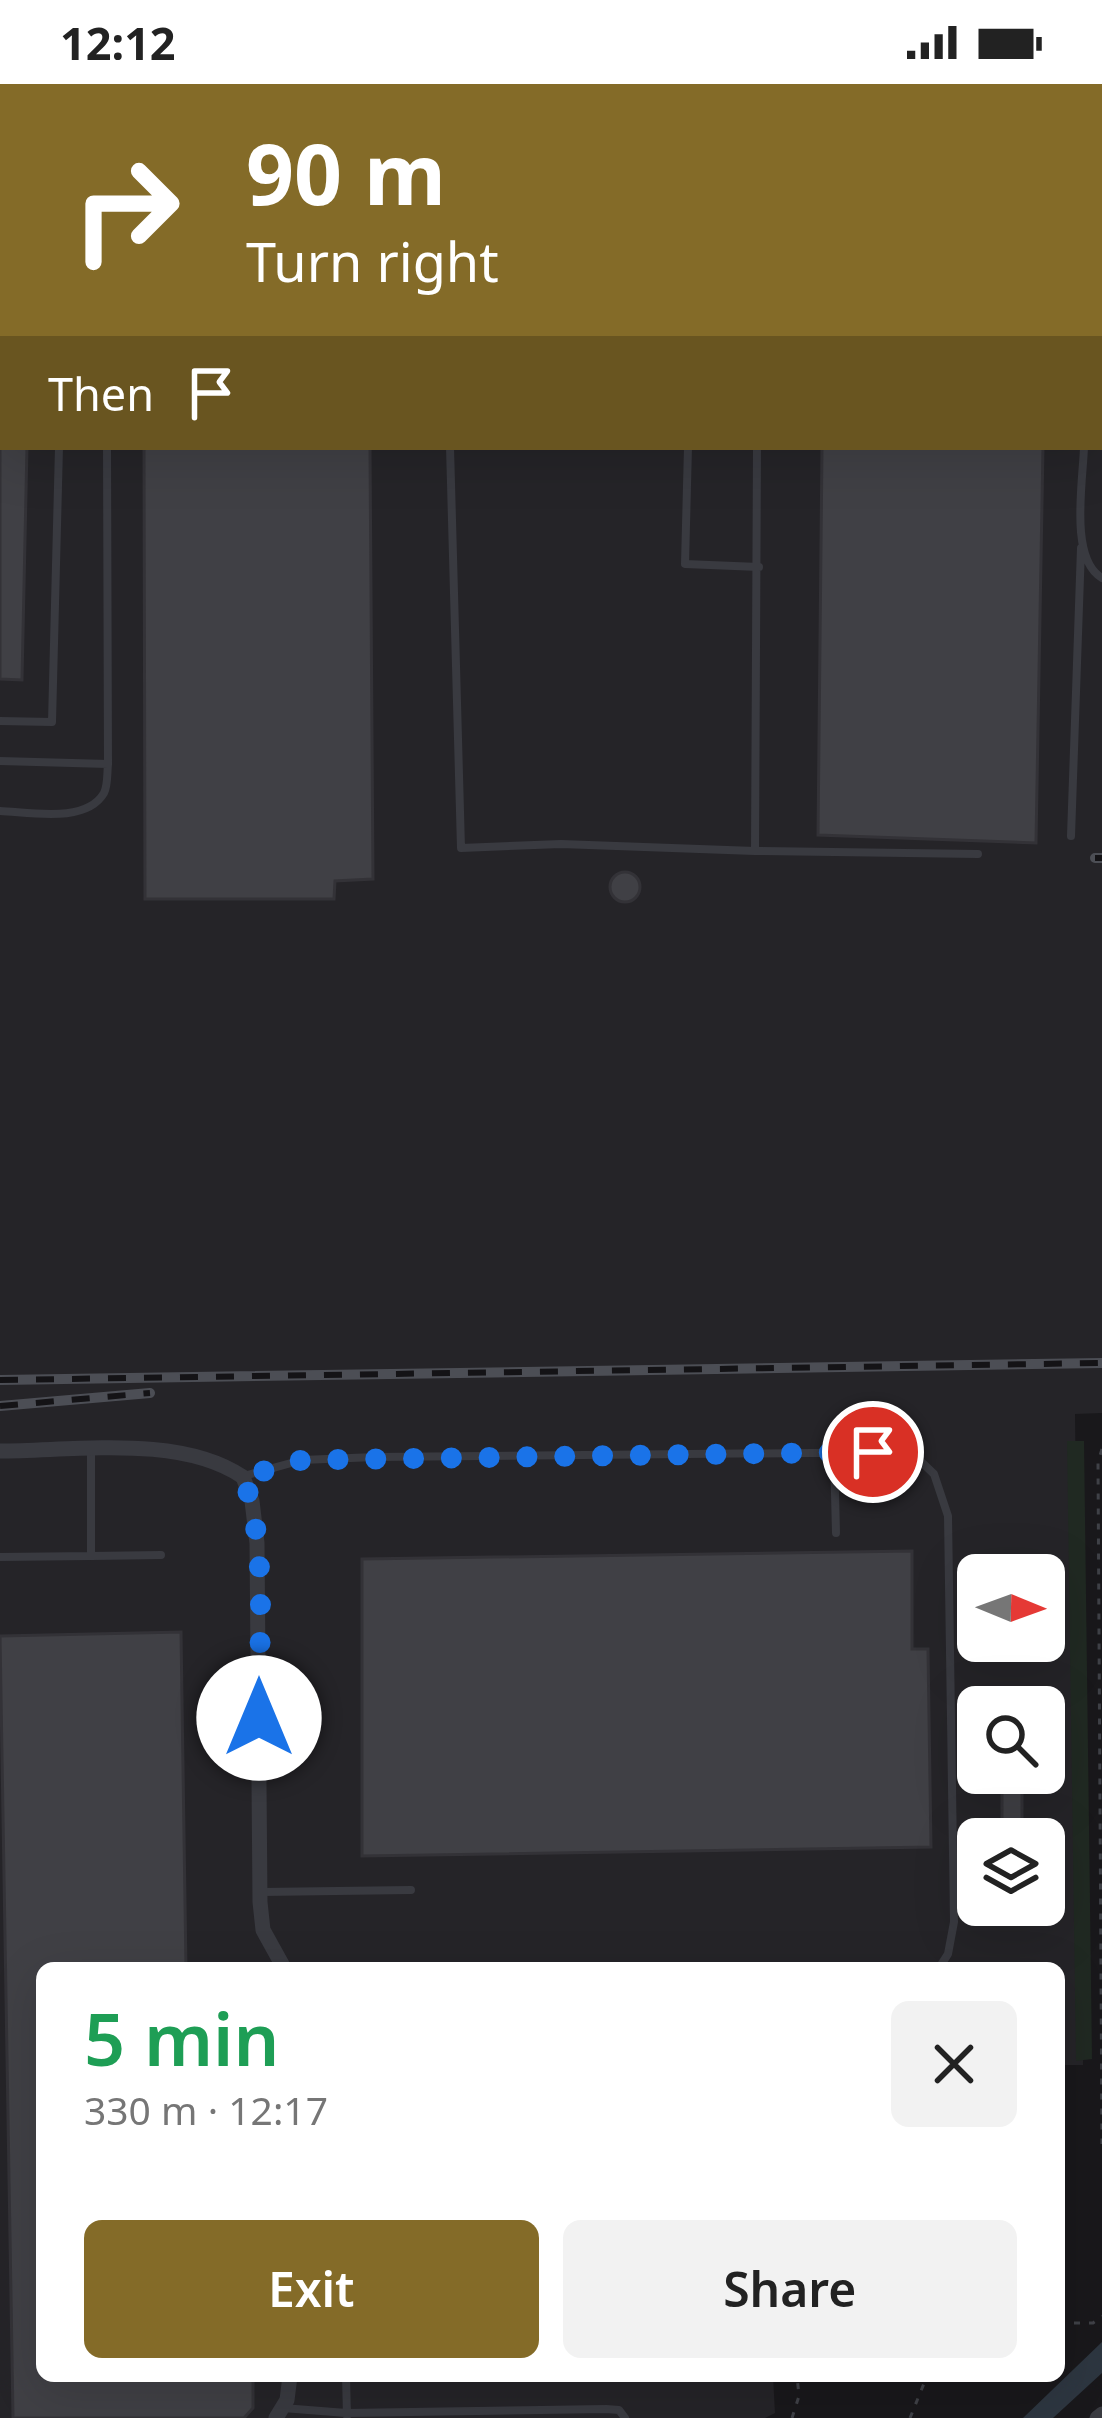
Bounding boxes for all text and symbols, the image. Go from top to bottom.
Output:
text: 12:12 [60,12,176,73]
text: 90 m [246,115,446,230]
icon: right [48,132,204,288]
text: Turn right [246,224,499,298]
icon: arrive [178,360,244,426]
text: Then [48,363,154,424]
pin [822,1401,924,1503]
icon: arrive [840,1419,906,1485]
north arrow [957,1554,1065,1662]
map controls [957,1554,1065,1926]
position arrow [196,1655,322,1781]
button: search [957,1686,1065,1794]
button: layers [957,1818,1065,1926]
text: 5 min [84,1989,279,2087]
button: close [891,2001,1017,2127]
text: 330 m · 12:17 [84,2083,328,2136]
button: Exit [84,2220,539,2358]
button: Share [563,2220,1017,2358]

